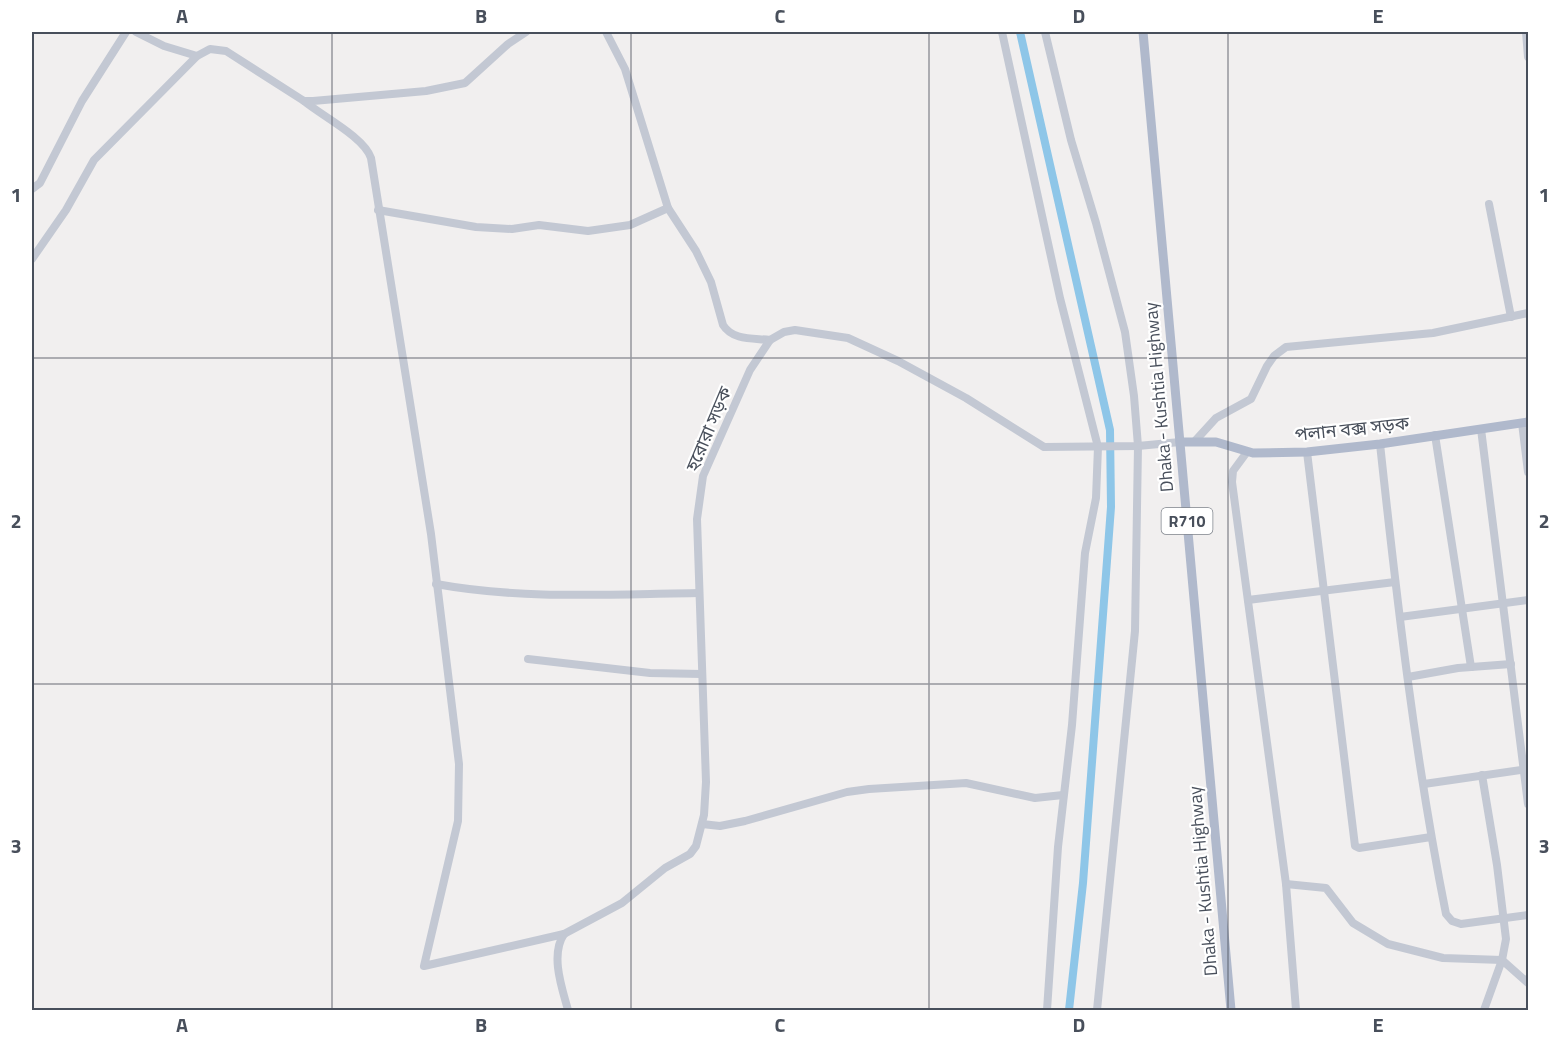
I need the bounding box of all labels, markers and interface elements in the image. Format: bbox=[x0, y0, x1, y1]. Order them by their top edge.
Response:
text: A bbox=[176, 0, 188, 31]
text: B bbox=[475, 0, 487, 31]
text: C bbox=[775, 0, 786, 31]
text: D bbox=[1073, 0, 1085, 31]
text: E bbox=[1372, 0, 1384, 31]
text: 1 bbox=[10, 179, 22, 210]
text: 1 bbox=[1538, 179, 1550, 210]
street label: Dhaka - Kushtia Highway bbox=[1137, 301, 1180, 493]
street label: হরোরা সড়ক bbox=[678, 382, 739, 476]
street label: পলান বক্স সড়ক bbox=[1293, 409, 1411, 448]
text: 2 bbox=[10, 505, 22, 536]
text: 2 bbox=[1538, 505, 1550, 536]
road number: R710 bbox=[1162, 508, 1212, 534]
street label: Dhaka - Kushtia Highway bbox=[1181, 785, 1224, 977]
text: 3 bbox=[10, 830, 22, 861]
text: 3 bbox=[1538, 830, 1550, 861]
text: A bbox=[176, 1009, 188, 1040]
text: B bbox=[475, 1009, 487, 1040]
text: C bbox=[775, 1009, 786, 1040]
text: D bbox=[1073, 1009, 1085, 1040]
text: E bbox=[1372, 1009, 1384, 1040]

